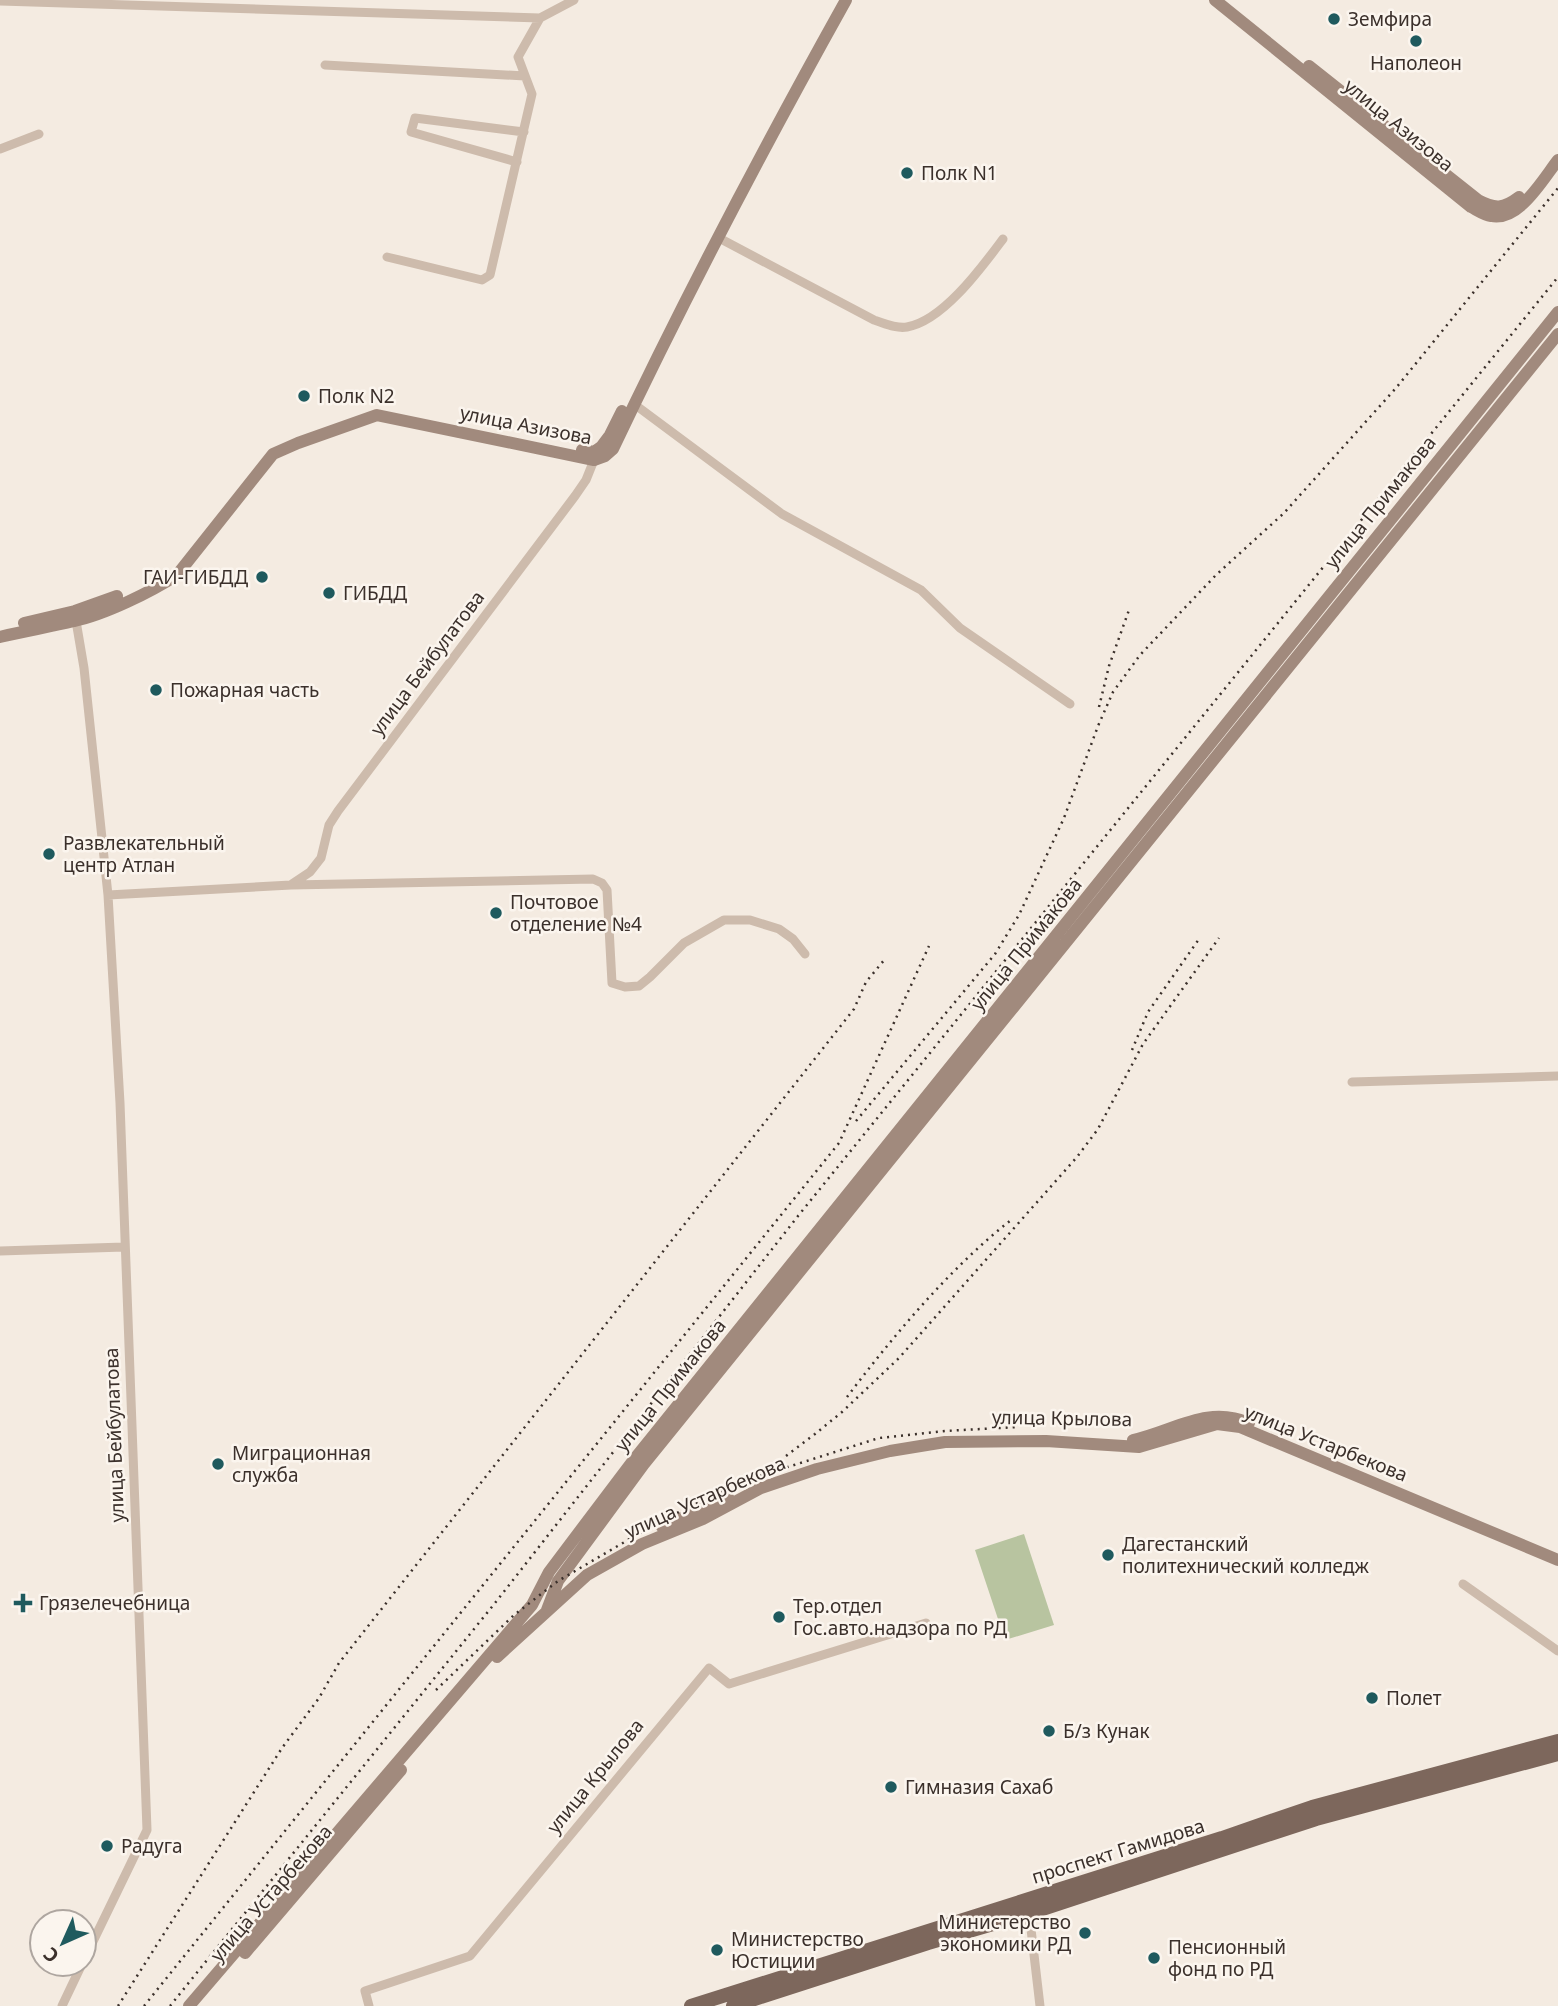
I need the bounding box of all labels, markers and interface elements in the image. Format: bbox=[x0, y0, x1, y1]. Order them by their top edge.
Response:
place label: Земфира bbox=[1348, 6, 1432, 32]
marker: Земфира bbox=[1326, 11, 1342, 27]
marker: Наполеон bbox=[1408, 33, 1424, 49]
place label: Наполеон bbox=[1370, 50, 1462, 76]
street label: улица Азизова bbox=[1339, 73, 1459, 177]
place label: Полк N1 bbox=[921, 160, 998, 186]
marker: Полк N1 bbox=[899, 165, 915, 181]
place label: Полк N2 bbox=[318, 383, 395, 409]
marker: Полк N2 bbox=[296, 388, 312, 404]
street label: улица Азизова bbox=[458, 399, 594, 451]
street label: улица Примакова bbox=[1318, 430, 1442, 574]
place label: ГАИ-ГИБДД bbox=[143, 564, 248, 590]
marker: ГАИ-ГИБДД bbox=[254, 569, 270, 585]
place label: ГИБДД bbox=[343, 580, 407, 606]
marker: ГИБДД bbox=[321, 585, 337, 601]
street label: улица Бейбулатова bbox=[364, 585, 490, 741]
place label: Пожарная часть bbox=[170, 677, 319, 703]
marker: Пожарная часть bbox=[148, 682, 164, 698]
place label: Развлекательный центр Атлан bbox=[63, 830, 225, 878]
marker: Развлекательный центр Атлан bbox=[41, 846, 57, 862]
street label: улица Примакова bbox=[964, 872, 1088, 1016]
place label: Почтовое отделение №4 bbox=[510, 889, 642, 937]
marker: Почтовое отделение №4 bbox=[488, 905, 504, 921]
street label: улица Примакова bbox=[608, 1313, 732, 1457]
street label: улица Бейбулатова bbox=[98, 1347, 130, 1523]
street label: улица Устарбекова bbox=[1241, 1398, 1411, 1488]
street label: улица Крылова bbox=[992, 1404, 1132, 1432]
place label: Миграционная служба bbox=[232, 1440, 371, 1488]
street label: улица Устарбекова bbox=[620, 1450, 790, 1544]
marker: Миграционная служба bbox=[210, 1456, 226, 1472]
place label: Дагестанский политехнический колледж bbox=[1122, 1531, 1369, 1579]
marker: Дагестанский политехнический колледж bbox=[1100, 1547, 1116, 1563]
place label: Грязелечебница bbox=[39, 1590, 190, 1616]
marker: Грязелечебница bbox=[13, 1593, 33, 1613]
place label: Тер.отдел Гос.авто.надзора по РД bbox=[793, 1593, 1007, 1641]
marker: Тер.отдел Гос.авто.надзора по РД bbox=[771, 1609, 787, 1625]
place label: Полет bbox=[1386, 1685, 1442, 1711]
marker: Полет bbox=[1364, 1690, 1380, 1706]
street label: улица Крылова bbox=[541, 1713, 649, 1839]
place label: Б/з Кунак bbox=[1063, 1718, 1150, 1744]
marker: Б/з Кунак bbox=[1041, 1723, 1057, 1739]
place label: Гимназия Сахаб bbox=[905, 1774, 1053, 1800]
marker: Гимназия Сахаб bbox=[883, 1779, 899, 1795]
street label: проспект Гамидова bbox=[1028, 1812, 1208, 1890]
street label: улица Устарбекова bbox=[204, 1819, 338, 1967]
place label: Радуга bbox=[121, 1833, 183, 1859]
marker: Радуга bbox=[99, 1838, 115, 1854]
north arrow bbox=[28, 1908, 98, 1978]
place label: Министерство экономики РД bbox=[938, 1909, 1071, 1957]
marker: Министерство экономики РД bbox=[1077, 1925, 1093, 1941]
place label: Министерство Юстиции bbox=[731, 1926, 864, 1974]
place label: Пенсионный фонд по РД bbox=[1168, 1934, 1286, 1982]
text: С bbox=[37, 1941, 65, 1969]
marker: Министерство Юстиции bbox=[709, 1942, 725, 1958]
marker: Пенсионный фонд по РД bbox=[1146, 1950, 1162, 1966]

